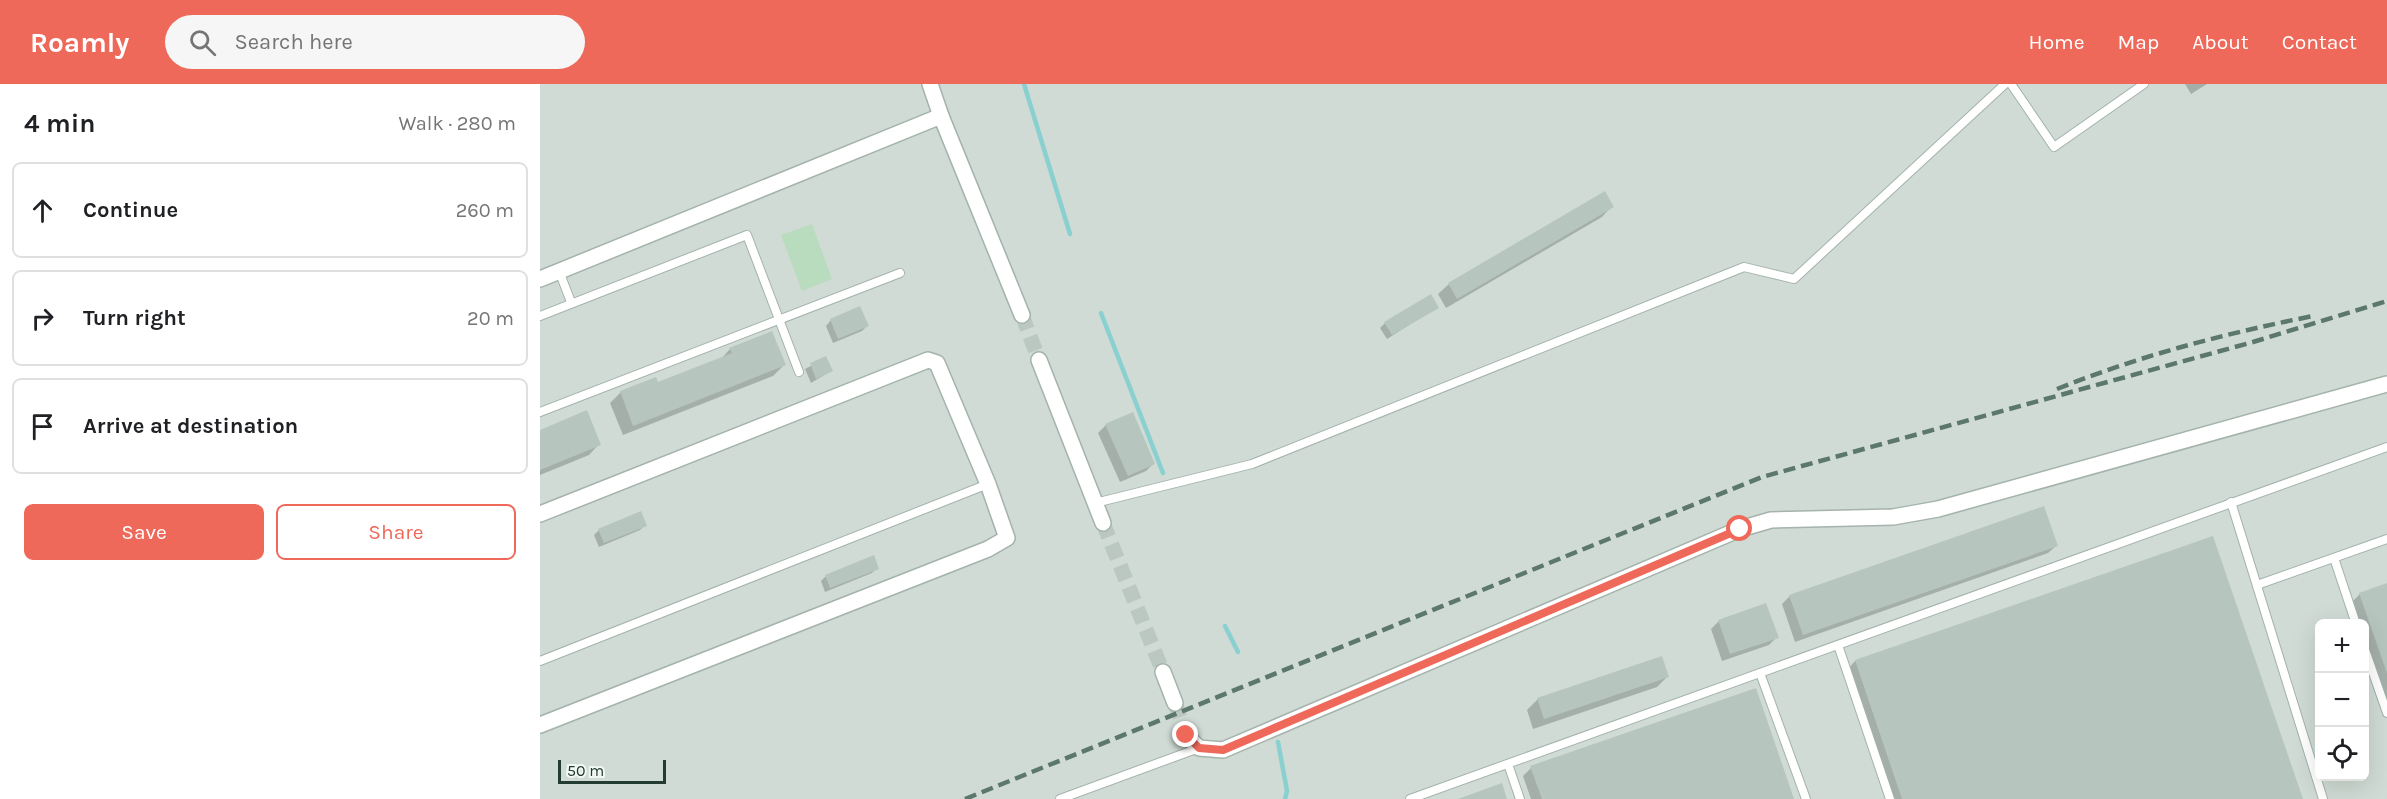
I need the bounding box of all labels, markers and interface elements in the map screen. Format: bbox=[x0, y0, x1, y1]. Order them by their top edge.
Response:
search box bbox=[165, 15, 585, 69]
text: Roamly bbox=[30, 26, 129, 59]
icon: search bbox=[186, 26, 219, 59]
text: Search here bbox=[234, 29, 353, 55]
text: Home bbox=[2029, 30, 2085, 54]
text: Map bbox=[2118, 30, 2159, 54]
text: About bbox=[2192, 30, 2249, 54]
text: Contact bbox=[2282, 30, 2357, 54]
text: 4 min bbox=[24, 108, 95, 139]
text: Walk · 280 m bbox=[399, 112, 516, 135]
icon: ahead bbox=[26, 194, 59, 227]
text: Continue bbox=[83, 197, 178, 223]
text: 260 m bbox=[456, 199, 514, 222]
icon: right bbox=[26, 302, 59, 335]
text: Turn right bbox=[83, 305, 186, 331]
text: 20 m bbox=[467, 307, 514, 330]
icon: arrive bbox=[26, 410, 59, 443]
text: Arrive at destination bbox=[83, 413, 298, 439]
button: Save bbox=[24, 504, 264, 560]
button: Share bbox=[276, 504, 516, 560]
route start bbox=[1726, 515, 1752, 541]
map controls bbox=[2315, 619, 2369, 781]
button: + bbox=[2315, 619, 2369, 673]
button: − bbox=[2315, 673, 2369, 727]
route end bbox=[1172, 721, 1198, 747]
button: locate bbox=[2315, 727, 2369, 781]
scale bar bbox=[558, 757, 666, 784]
text: 50 m bbox=[567, 761, 604, 780]

